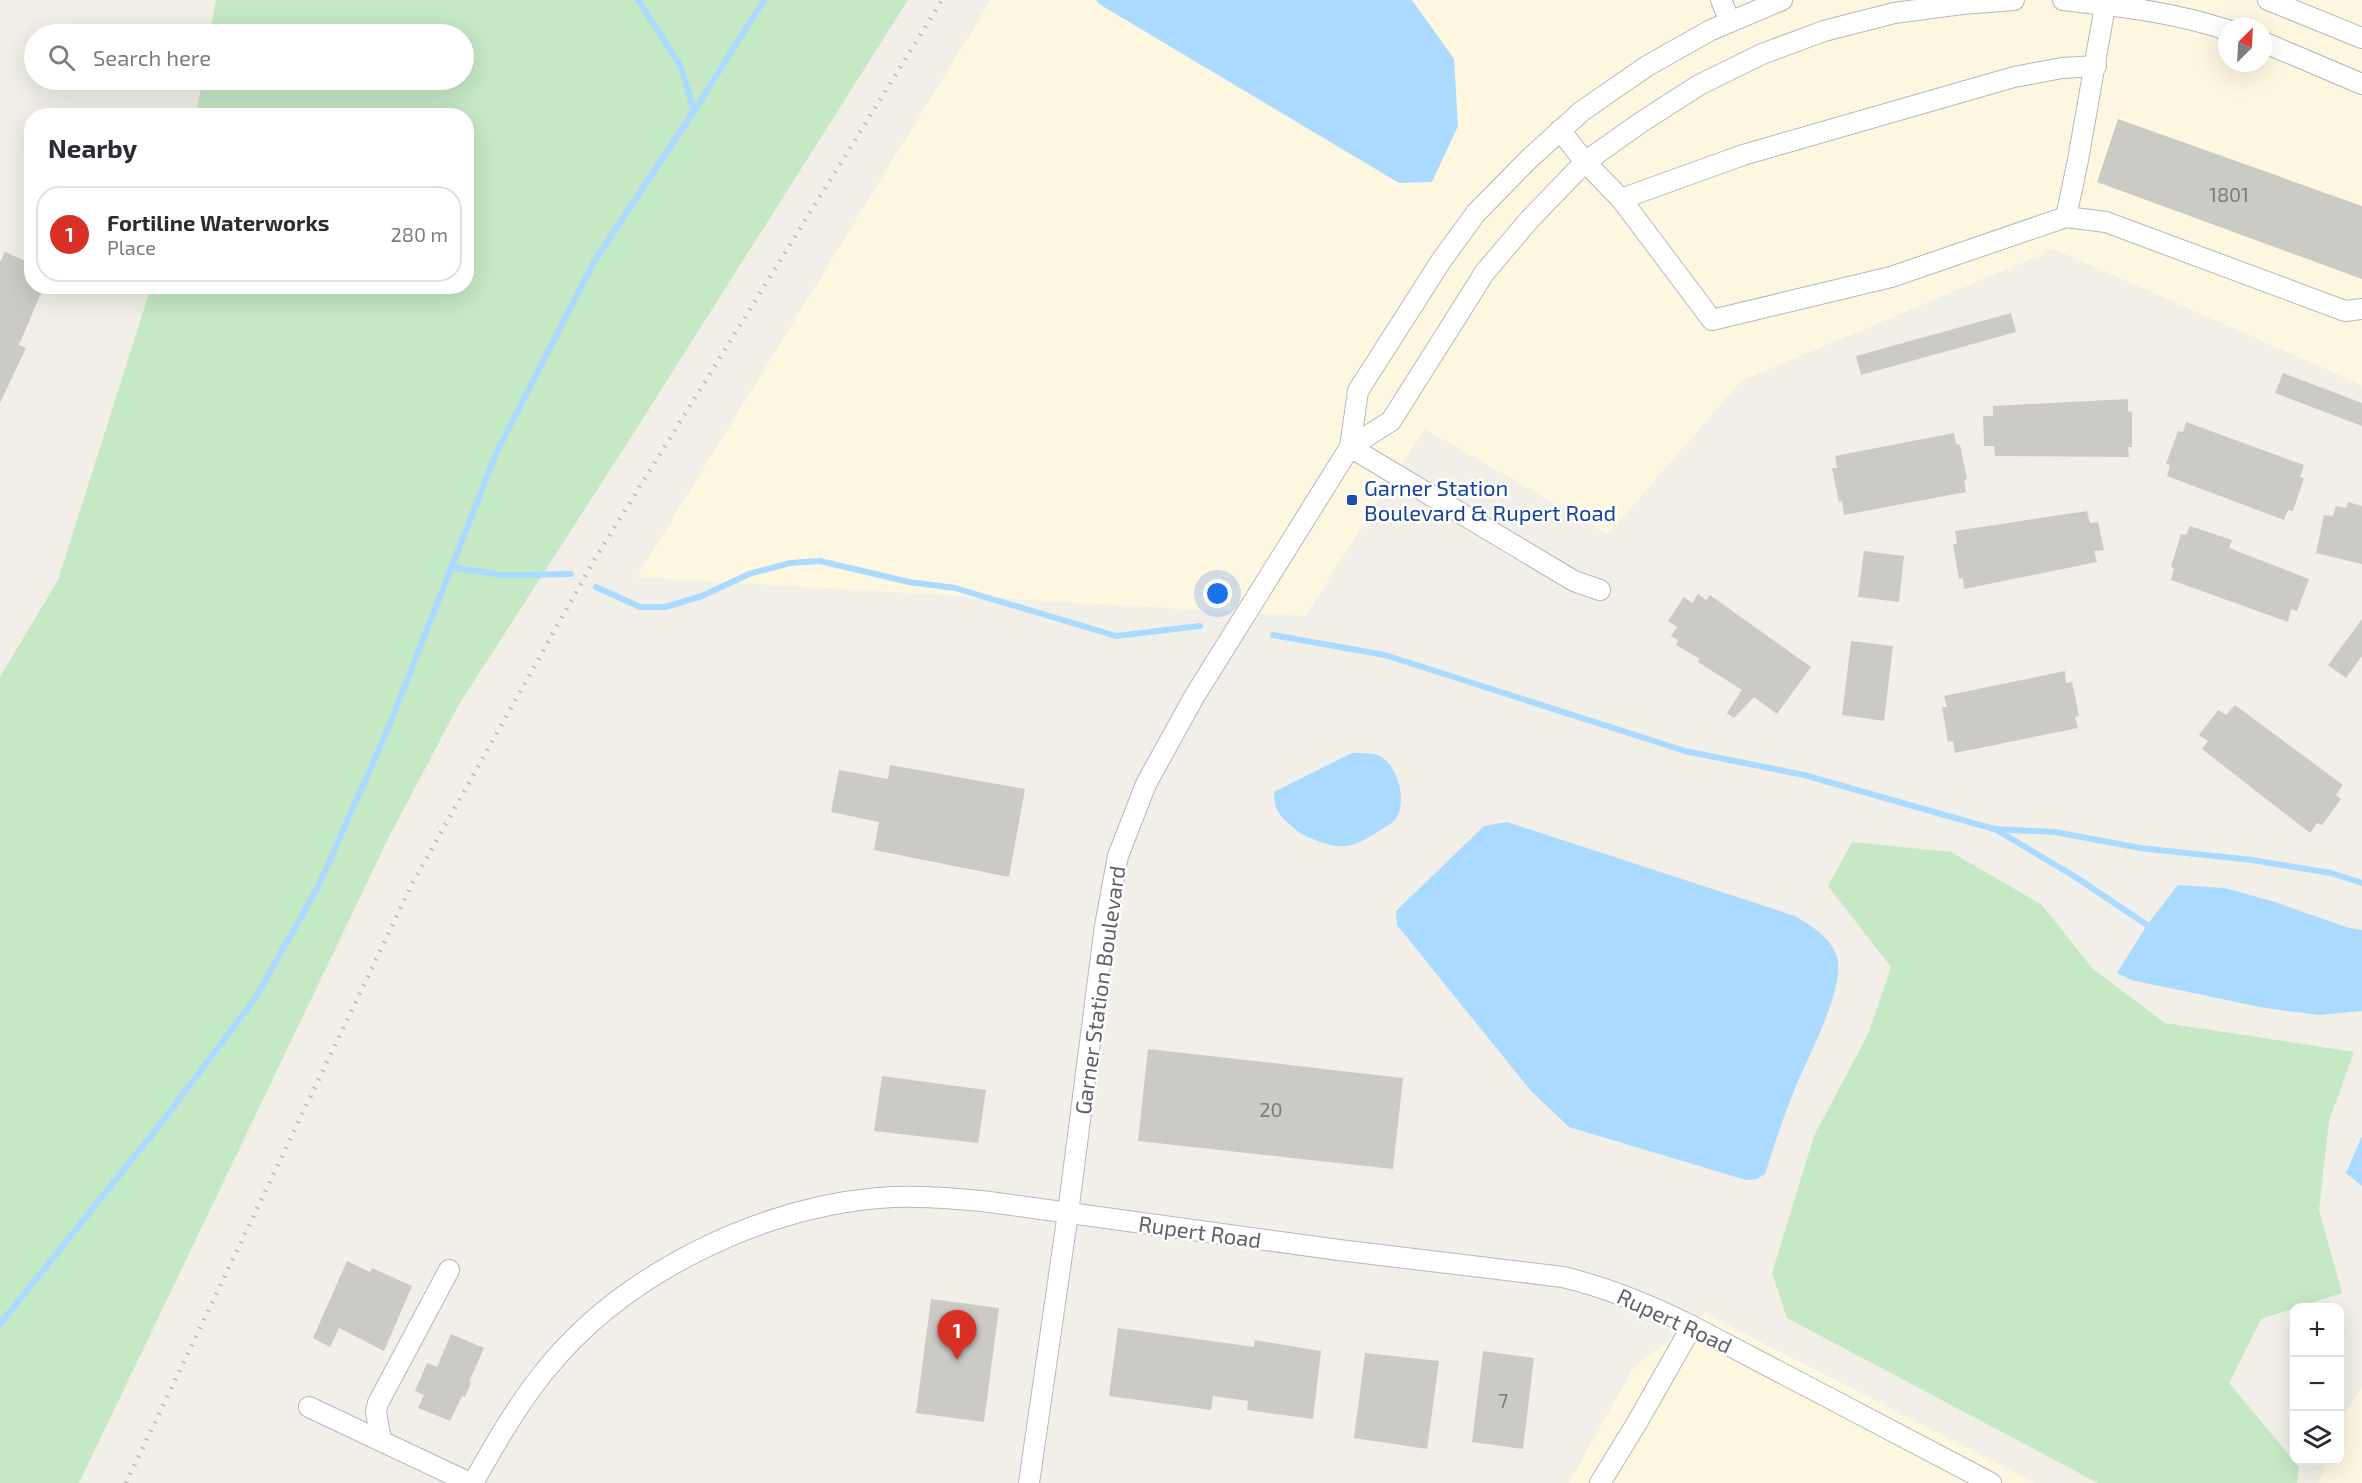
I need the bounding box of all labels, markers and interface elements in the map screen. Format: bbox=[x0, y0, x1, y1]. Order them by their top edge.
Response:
north arrow bbox=[2218, 18, 2272, 72]
search box bbox=[24, 24, 474, 90]
icon: search bbox=[45, 41, 78, 74]
text: Search here bbox=[93, 44, 211, 70]
text: Nearby bbox=[48, 132, 137, 163]
house number: 1801 bbox=[2209, 182, 2249, 206]
text: Fortiline Waterworks bbox=[107, 209, 329, 235]
text: 1 bbox=[65, 222, 74, 246]
text: 280 m bbox=[391, 222, 448, 246]
text: Place bbox=[107, 235, 156, 259]
place label: Garner Station Boulevard & Rupert Road bbox=[1364, 474, 1616, 525]
marker: Garner Station Boulevard & Rupert Road bbox=[1345, 493, 1359, 507]
your location bbox=[1203, 579, 1232, 608]
street label: Garner Station Boulevard bbox=[1069, 864, 1129, 1116]
house number: 20 bbox=[1259, 1097, 1283, 1121]
street label: Rupert Road bbox=[1137, 1210, 1263, 1252]
street label: Rupert Road bbox=[1614, 1282, 1736, 1358]
map controls bbox=[2290, 1303, 2344, 1465]
button: + bbox=[2290, 1303, 2344, 1357]
pin: 1 bbox=[938, 1310, 976, 1360]
button: − bbox=[2290, 1357, 2344, 1411]
house number: 7 bbox=[1498, 1388, 1508, 1412]
button: layers bbox=[2290, 1411, 2344, 1465]

